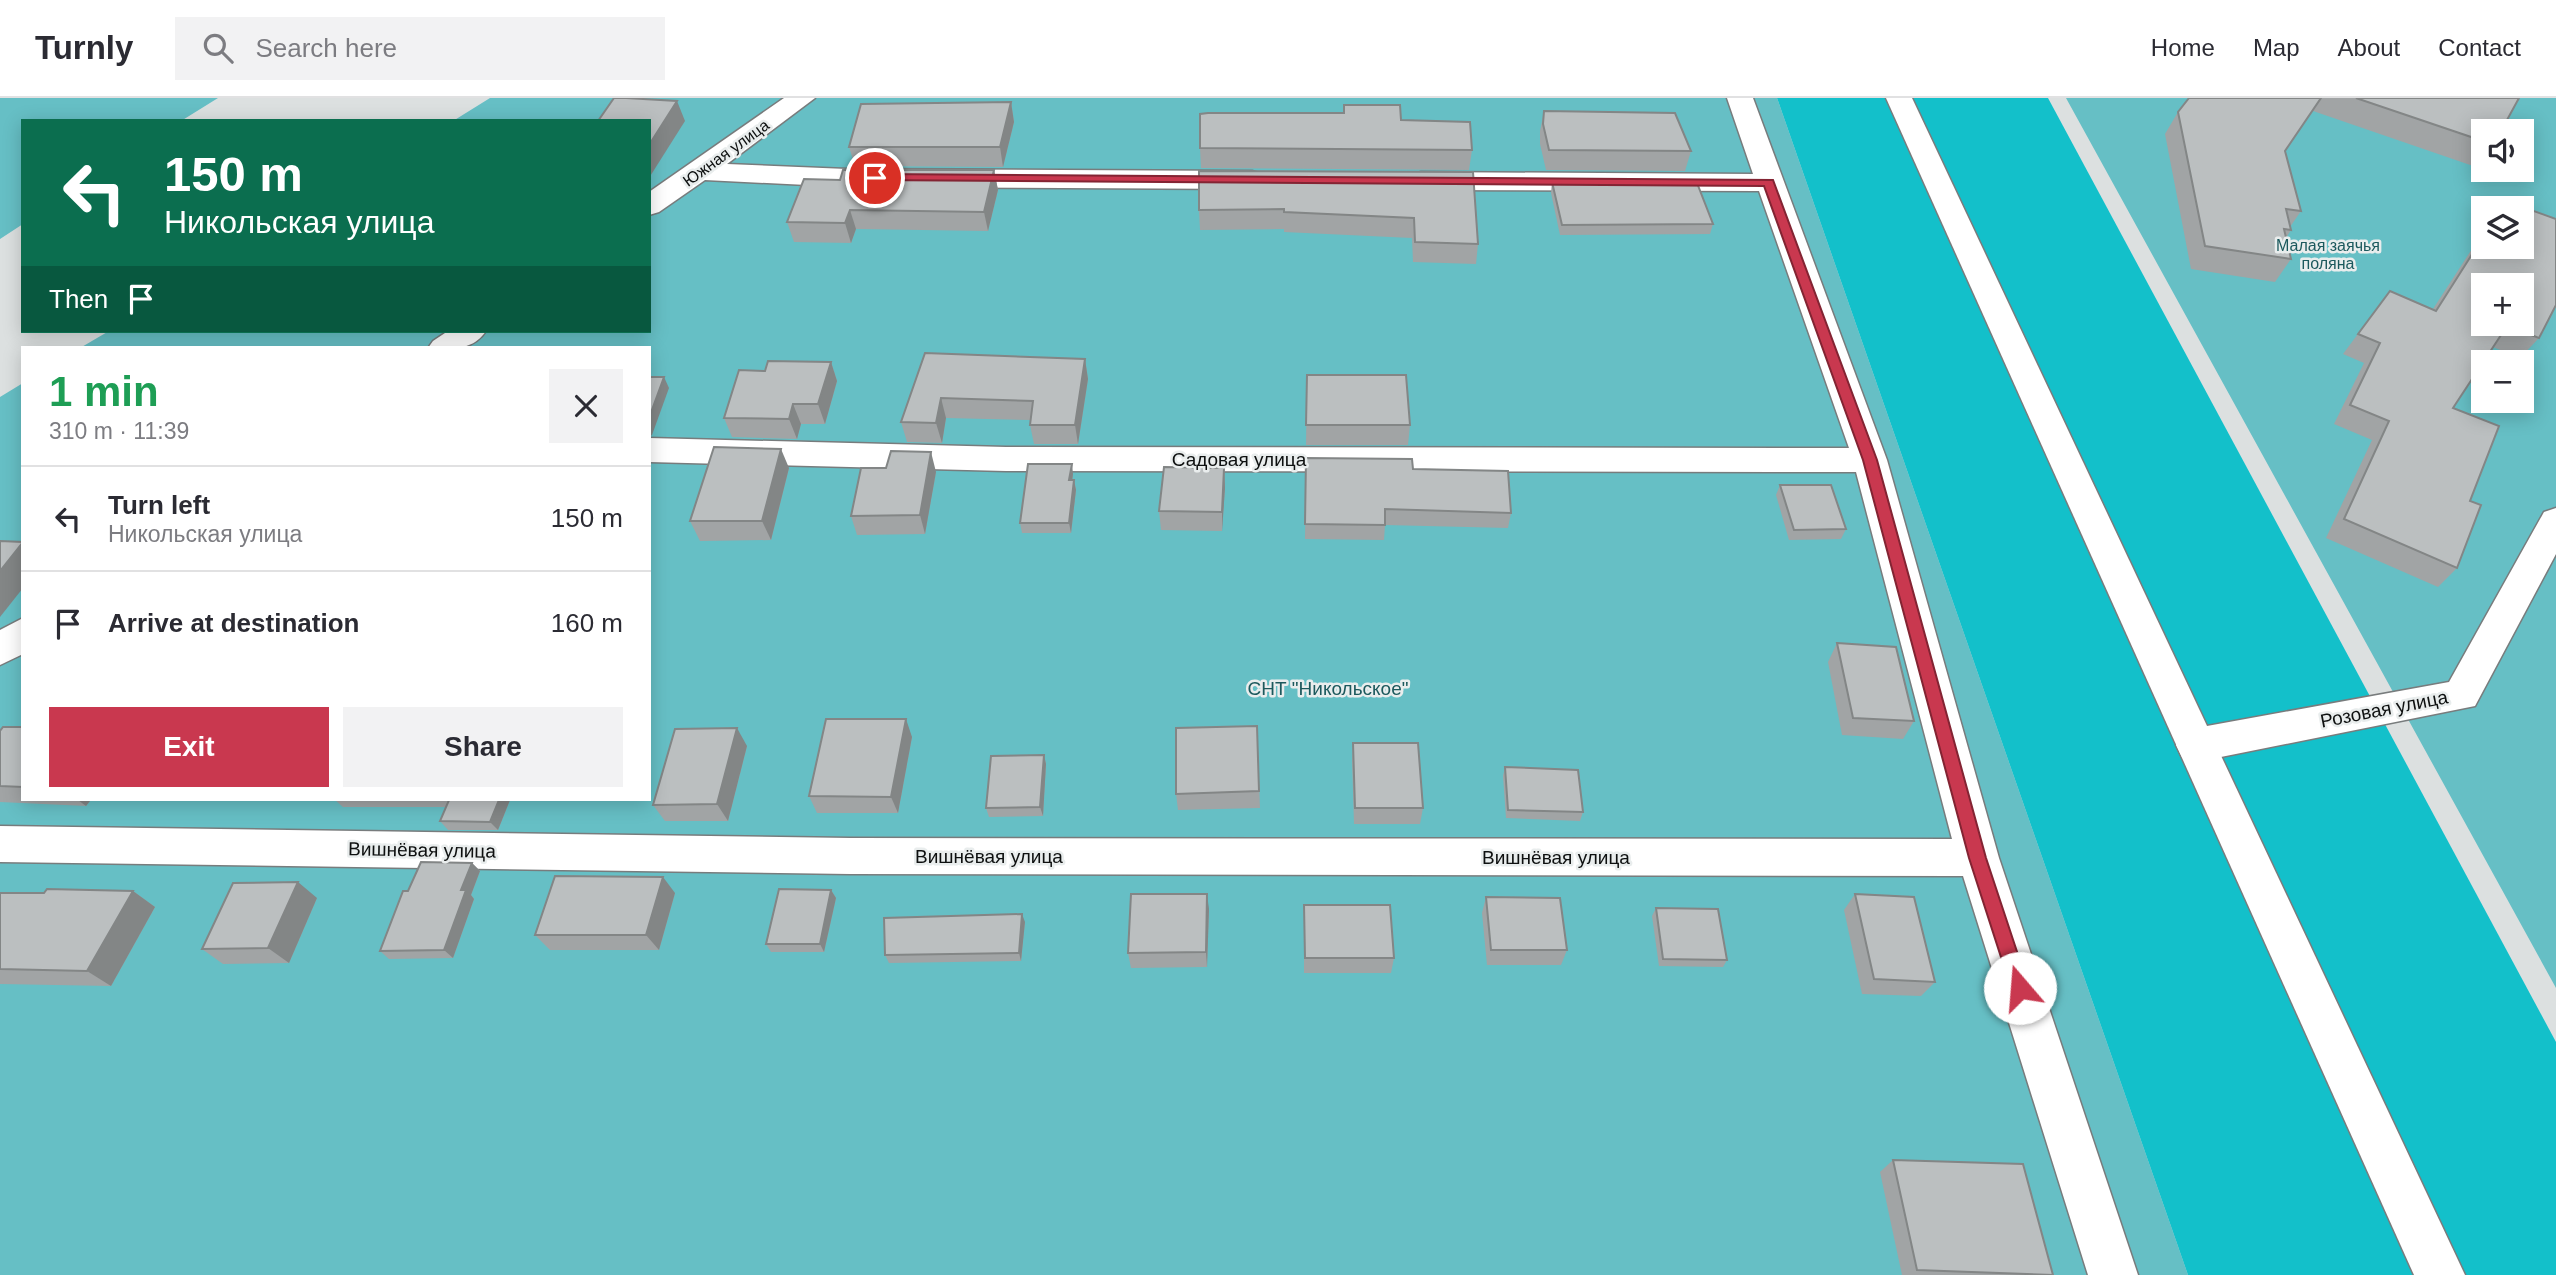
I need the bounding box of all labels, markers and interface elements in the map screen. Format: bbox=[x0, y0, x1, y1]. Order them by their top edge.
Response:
search box bbox=[175, 17, 665, 80]
text: Turnly bbox=[35, 29, 133, 66]
icon: search bbox=[199, 29, 237, 67]
text: Search here bbox=[255, 33, 397, 63]
text: Home bbox=[2151, 34, 2215, 61]
text: Map bbox=[2253, 34, 2300, 61]
text: About bbox=[2338, 34, 2400, 61]
text: Contact bbox=[2438, 34, 2521, 61]
street label: Южная улица bbox=[680, 116, 772, 190]
map controls bbox=[2471, 119, 2534, 413]
button: sound bbox=[2471, 119, 2534, 182]
icon: left bbox=[49, 147, 140, 238]
text: 150 m bbox=[164, 147, 303, 201]
pin bbox=[845, 148, 905, 208]
icon: arrive bbox=[856, 159, 894, 197]
button: layers bbox=[2471, 196, 2534, 259]
text: Никольская улица bbox=[164, 204, 434, 240]
park label: Малая заячья поляна bbox=[2276, 237, 2380, 272]
button: + bbox=[2471, 273, 2534, 336]
icon: arrive bbox=[122, 280, 160, 318]
text: Then bbox=[49, 284, 108, 314]
button: − bbox=[2471, 350, 2534, 413]
text: 1 min bbox=[49, 368, 159, 415]
button: close bbox=[549, 369, 623, 443]
text: 310 m · 11:39 bbox=[49, 418, 189, 444]
street label: Садовая улица bbox=[1172, 449, 1307, 470]
text: Turn left bbox=[108, 490, 210, 520]
icon: left bbox=[49, 500, 87, 538]
text: 150 m bbox=[551, 503, 623, 533]
text: Никольская улица bbox=[108, 521, 302, 547]
icon: arrive bbox=[49, 605, 87, 643]
text: Arrive at destination bbox=[108, 608, 359, 638]
text: 160 m bbox=[551, 608, 623, 638]
park label: СНТ "Никольское" bbox=[1248, 678, 1408, 699]
street label: Розовая улица bbox=[2318, 686, 2450, 732]
button: Exit bbox=[49, 707, 329, 787]
button: Share bbox=[343, 707, 623, 787]
street label: Вишнёвая улица bbox=[348, 838, 497, 862]
street label: Вишнёвая улица bbox=[915, 846, 1063, 867]
street label: Вишнёвая улица bbox=[1482, 847, 1630, 868]
position arrow bbox=[1983, 951, 2057, 1025]

